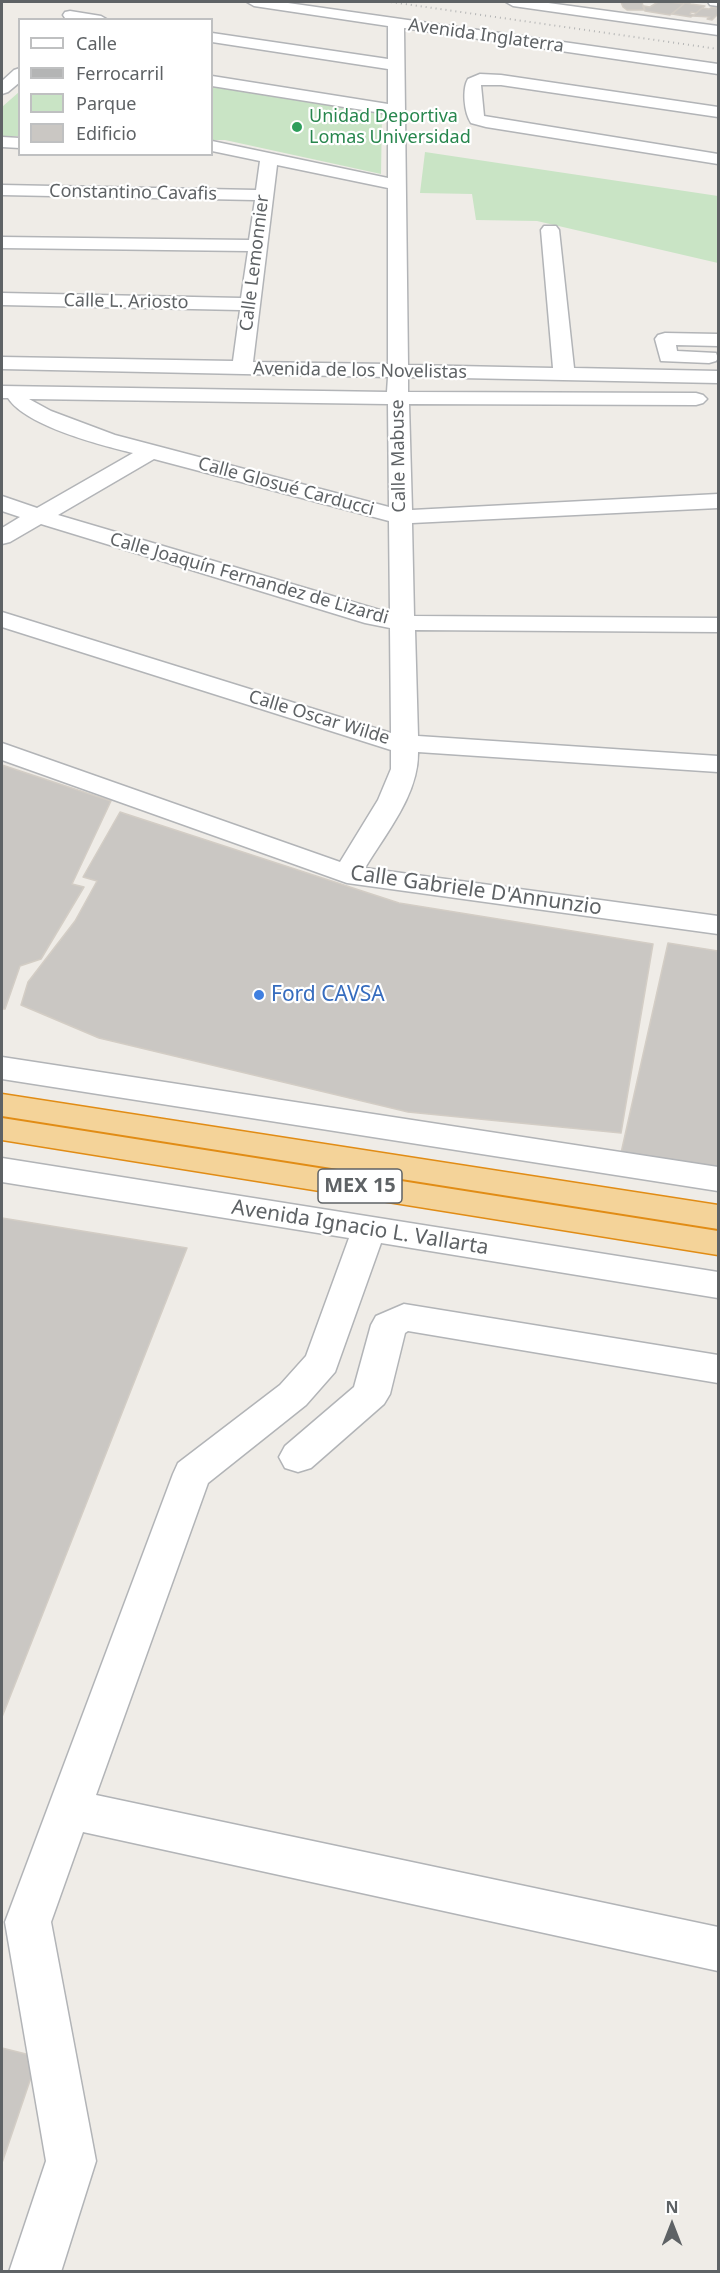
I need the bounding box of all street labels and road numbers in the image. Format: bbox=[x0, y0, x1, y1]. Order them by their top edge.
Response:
street label: Avenida Inglaterra bbox=[407, 14, 565, 58]
street label: Constantino Cavafis bbox=[49, 181, 217, 205]
street label: Calle Lemonnier bbox=[236, 194, 274, 332]
street label: Calle L. Ariosto bbox=[63, 290, 189, 314]
street label: Avenida de los Novelistas bbox=[253, 358, 467, 384]
street label: Calle Mabuse bbox=[387, 399, 411, 513]
street label: Calle Glosué Carducci bbox=[196, 453, 376, 521]
street label: Calle Joaquín Fernandez de Lizardi bbox=[107, 529, 391, 629]
street label: Calle Oscar Wilde bbox=[246, 686, 392, 750]
street label: Calle Gabriele D'Annunzio bbox=[349, 861, 603, 921]
road number: MEX 15 bbox=[318, 1169, 402, 1203]
street label: Avenida Ignacio L. Vallarta bbox=[230, 1195, 490, 1261]

